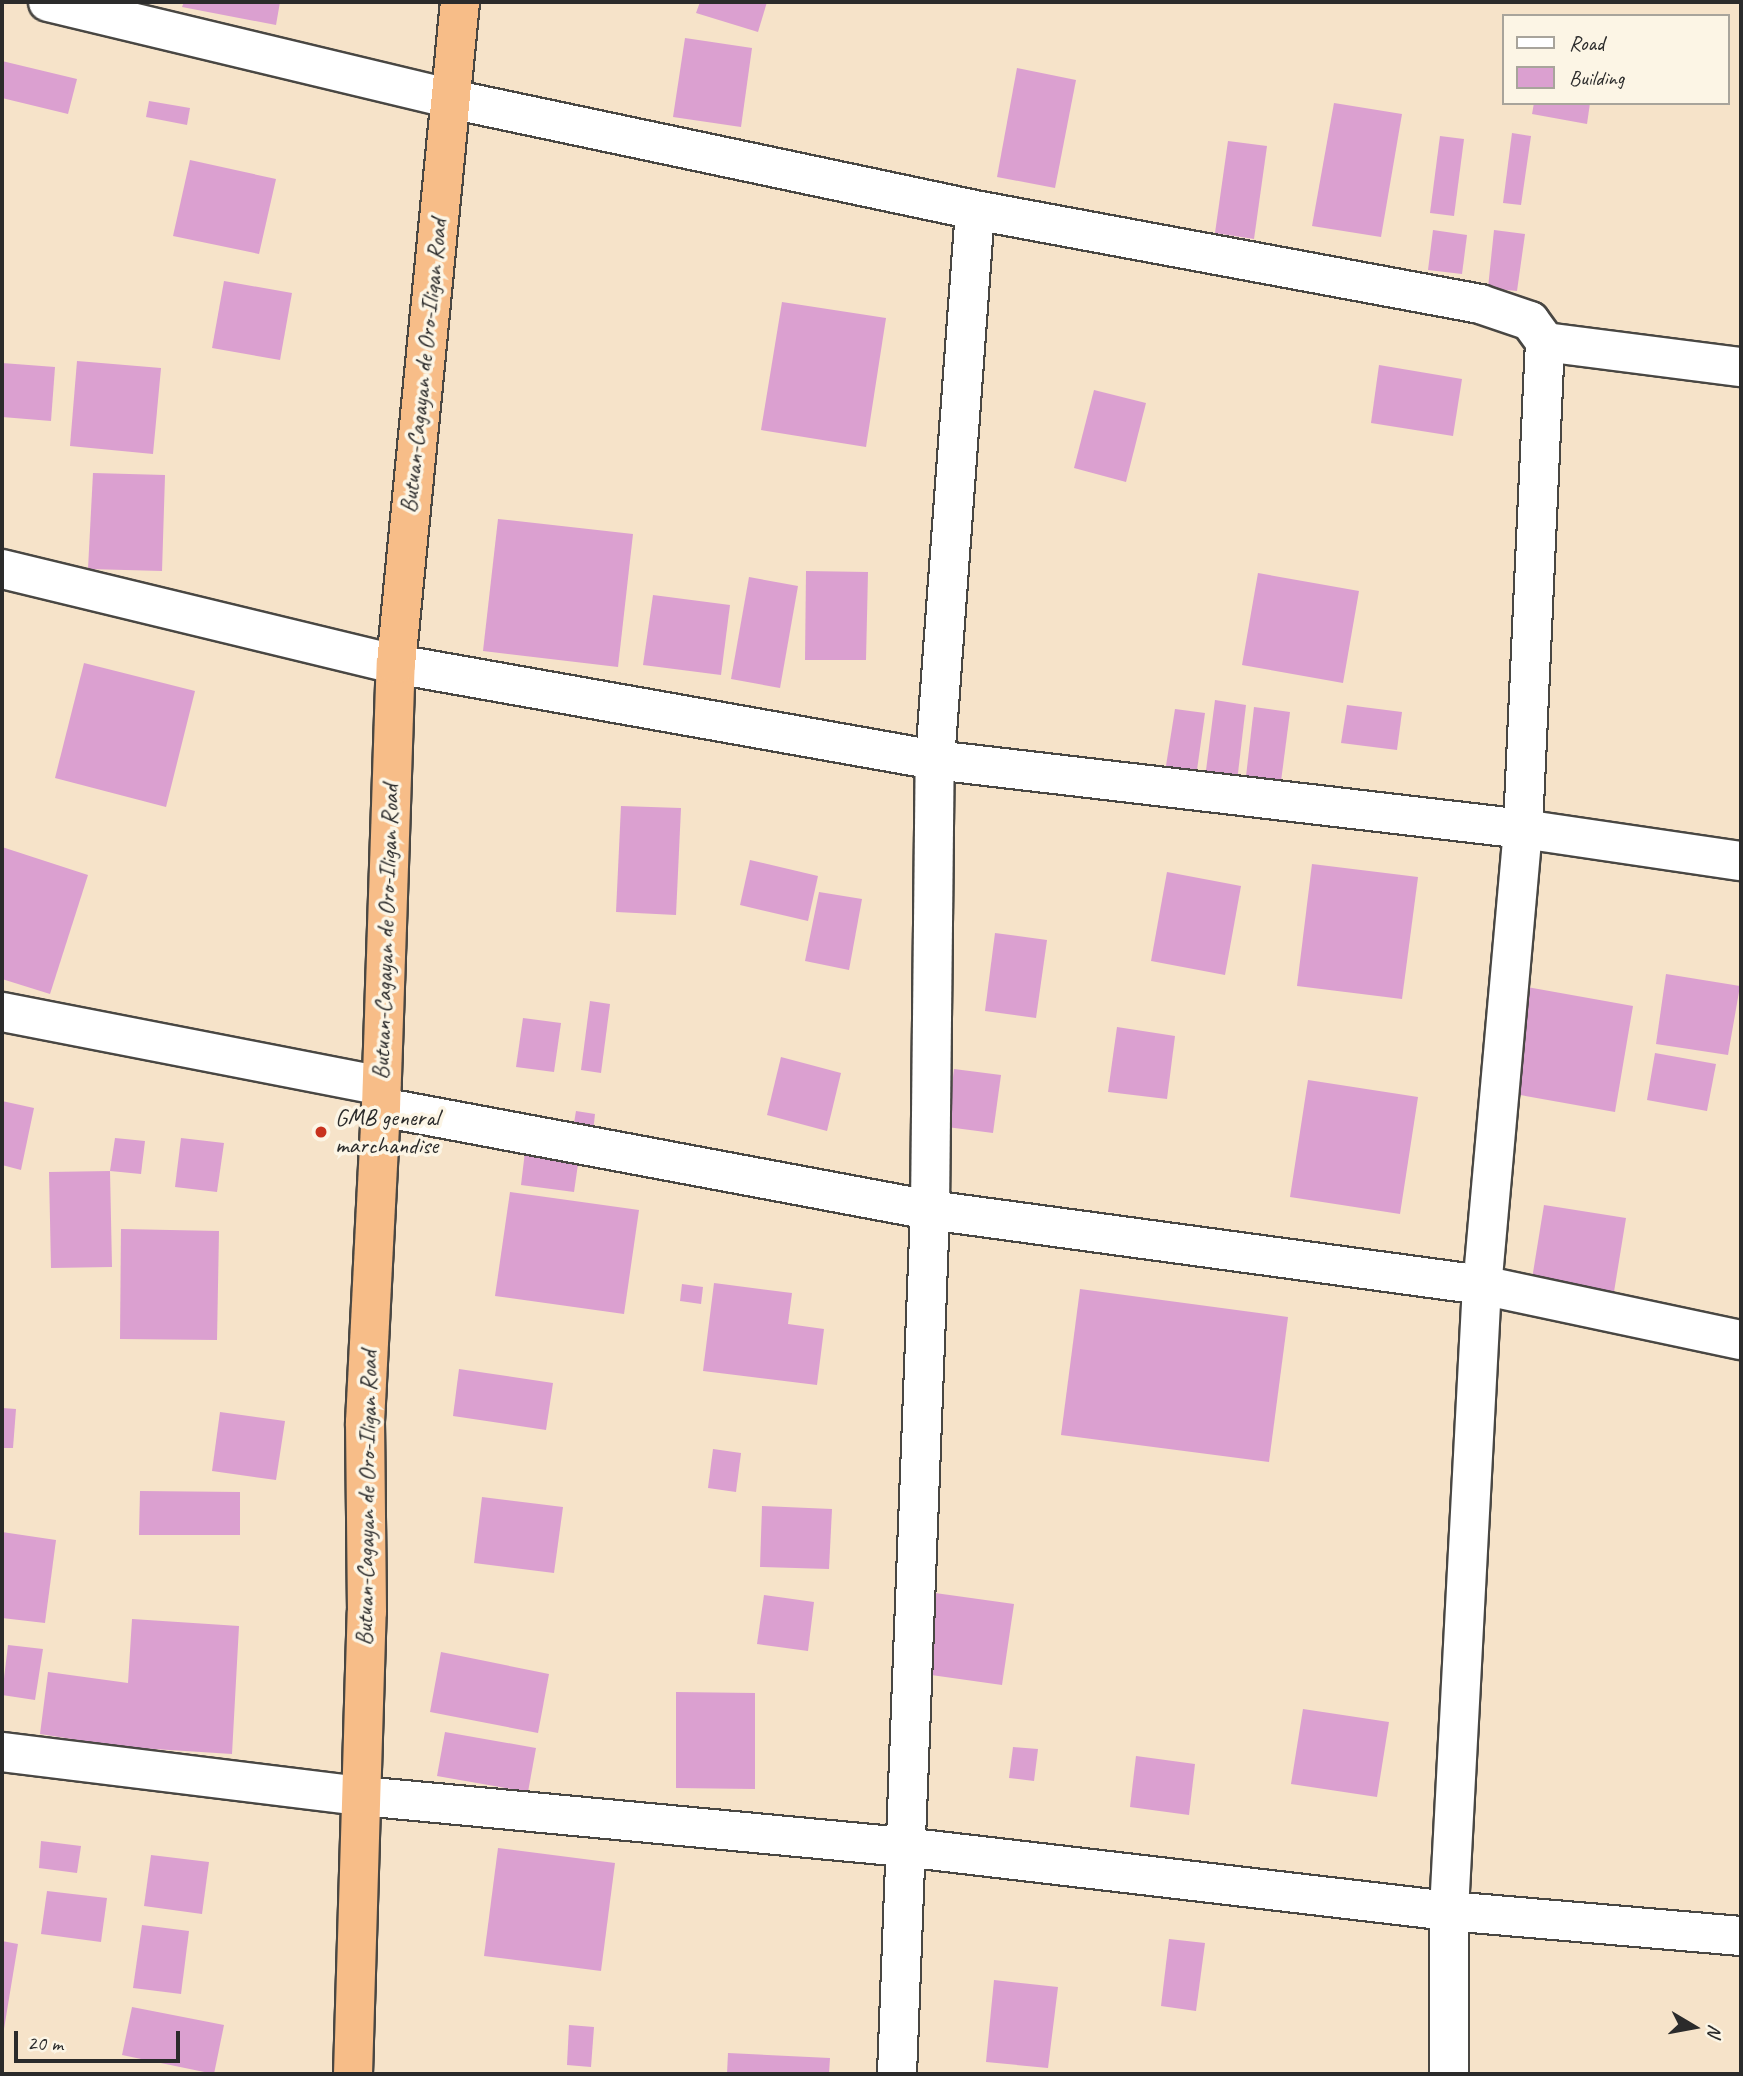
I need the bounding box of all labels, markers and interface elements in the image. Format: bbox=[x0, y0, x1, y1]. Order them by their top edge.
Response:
legend bbox=[1502, 14, 1729, 105]
text: Road bbox=[1569, 30, 1604, 56]
text: Building bbox=[1569, 65, 1624, 91]
street label: Butuan-Cagayan de Oro-Iligan Road bbox=[394, 218, 454, 514]
street label: Butuan-Cagayan de Oro-Iligan Road bbox=[366, 784, 406, 1080]
place label: GMB general marchandise bbox=[335, 1104, 439, 1160]
marker: GMB general marchandise bbox=[313, 1124, 329, 1140]
street label: Butuan-Cagayan de Oro-Iligan Road bbox=[350, 1350, 384, 1646]
north arrow bbox=[1659, 1992, 1729, 2062]
scale bar bbox=[18, 2016, 184, 2060]
text: N bbox=[1702, 2023, 1728, 2039]
text: 20 m bbox=[27, 2030, 63, 2056]

